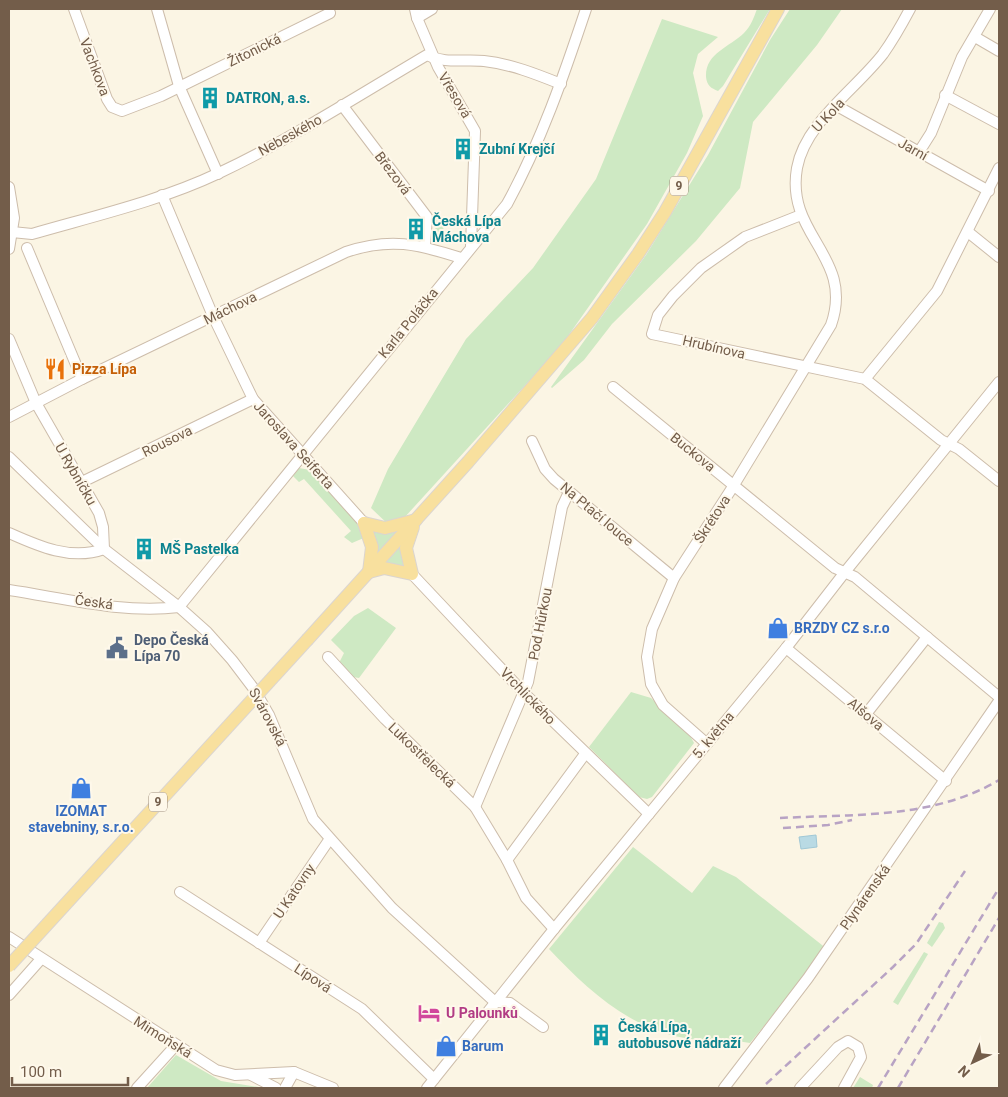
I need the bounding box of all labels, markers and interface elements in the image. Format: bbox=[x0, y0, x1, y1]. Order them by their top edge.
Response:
street label: Žitonická bbox=[224, 29, 283, 70]
street label: Vachkova bbox=[77, 36, 113, 98]
street label: Vřesová bbox=[435, 69, 475, 121]
building icon: DATRON, a.s. bbox=[197, 85, 223, 111]
place label: DATRON, a.s. bbox=[226, 90, 310, 106]
street label: U Kola bbox=[808, 95, 848, 135]
street label: Nebeského bbox=[256, 111, 325, 159]
street label: Jarní bbox=[895, 134, 931, 164]
building icon: Zubní Krejčí bbox=[450, 136, 476, 162]
place label: Zubní Krejčí bbox=[479, 141, 556, 157]
street label: Březová bbox=[372, 148, 414, 198]
road number: 9 bbox=[670, 177, 688, 196]
place label: Česká Lípa Máchova bbox=[432, 212, 502, 245]
building icon: Česká Lípa Máchova bbox=[403, 216, 429, 242]
street label: Karla Poláčka bbox=[375, 285, 441, 361]
street label: Máchova bbox=[201, 288, 259, 328]
street label: Hrubínova bbox=[681, 332, 747, 362]
restaurant icon: Pizza Lípa bbox=[42, 356, 68, 382]
place label: Pizza Lípa bbox=[72, 361, 137, 377]
street label: Jaroslava Seiferta bbox=[250, 398, 338, 492]
street label: Rousova bbox=[139, 422, 195, 460]
street label: Buckova bbox=[667, 429, 719, 475]
street label: U Rybníčku bbox=[52, 440, 100, 508]
street label: Na Ptačí louce bbox=[557, 479, 637, 549]
street label: Škrétova bbox=[690, 491, 733, 546]
building icon: MŠ Pastelka bbox=[131, 536, 157, 562]
place label: MŠ Pastelka bbox=[160, 540, 239, 557]
street label: Pod Hůrkou bbox=[525, 586, 555, 662]
street label: Česká bbox=[74, 590, 114, 613]
shop icon: BRZDY CZ s.r.o bbox=[765, 615, 791, 641]
place label: BRZDY CZ s.r.o bbox=[794, 620, 890, 636]
place label: Depo Česká Lípa 70 bbox=[134, 631, 209, 664]
public building icon: Depo Česká Lípa 70 bbox=[104, 635, 130, 661]
street label: Vrchlického bbox=[497, 664, 559, 728]
street label: Svárovská bbox=[246, 685, 290, 749]
street label: Alšova bbox=[845, 694, 887, 734]
street label: 5. května bbox=[689, 708, 737, 762]
street label: Lukostřelecká bbox=[385, 719, 459, 791]
shop icon: IZOMAT stavebniny, s.r.o. bbox=[68, 775, 94, 801]
road number: 9 bbox=[149, 792, 167, 812]
place label: IZOMAT stavebniny, s.r.o. bbox=[28, 803, 134, 835]
street label: U Katovny bbox=[270, 860, 318, 921]
street label: Plynárenská bbox=[837, 861, 893, 933]
street label: Lípová bbox=[291, 960, 335, 996]
hotel icon: U Palounků bbox=[416, 1000, 442, 1026]
place label: U Palounků bbox=[446, 1005, 518, 1021]
street label: Mimoňská bbox=[131, 1013, 195, 1061]
place label: Česká Lípa, autobusové nádraží bbox=[618, 1018, 742, 1051]
building icon: Česká Lípa, autobusové nádraží bbox=[588, 1022, 614, 1048]
shop icon: Barum bbox=[433, 1033, 459, 1059]
north arrow bbox=[948, 1037, 998, 1087]
place label: Barum bbox=[462, 1038, 504, 1054]
scale bar bbox=[12, 1054, 129, 1086]
text: N bbox=[955, 1062, 973, 1081]
text: 100 m bbox=[20, 1063, 62, 1081]

